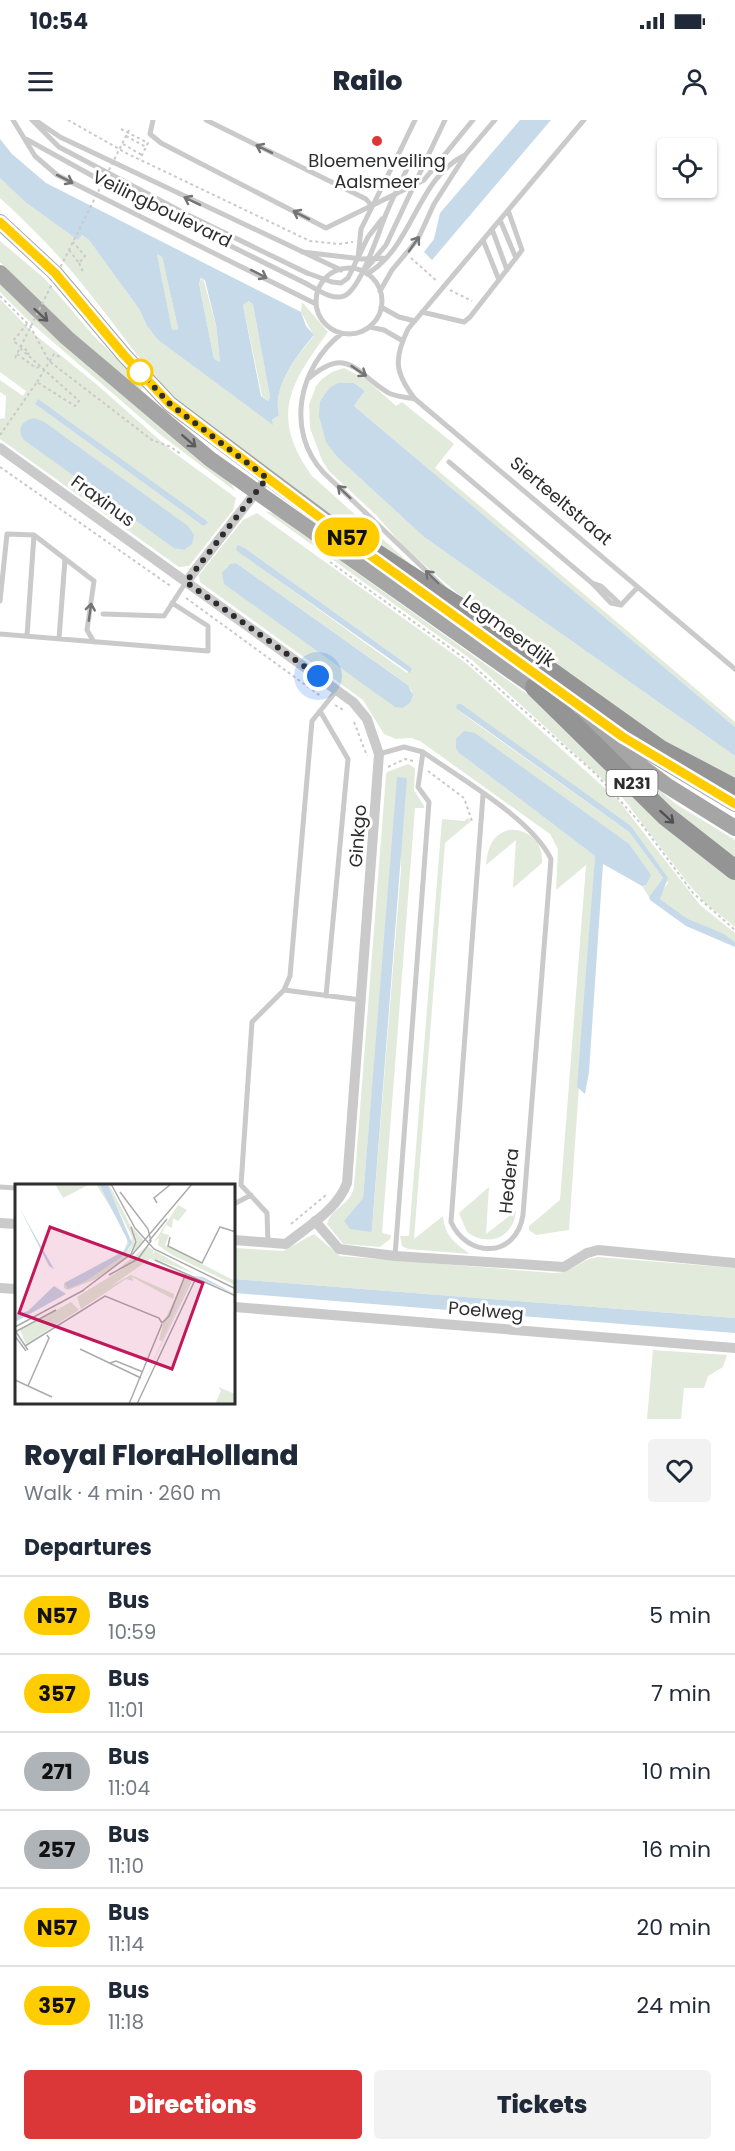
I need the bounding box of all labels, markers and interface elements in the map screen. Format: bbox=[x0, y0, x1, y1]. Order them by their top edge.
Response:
text: 10:54 bbox=[30, 6, 88, 37]
text: Railo bbox=[332, 62, 403, 99]
icon: menu bbox=[24, 65, 57, 98]
icon: person bbox=[678, 65, 711, 98]
marker: Bloemenveiling Aalsmeer bbox=[370, 134, 384, 148]
map controls bbox=[657, 138, 717, 198]
button: locate bbox=[657, 138, 717, 198]
one-way arrow bbox=[256, 143, 274, 154]
place label: Bloemenveiling Aalsmeer bbox=[308, 148, 446, 194]
street label: Veilingboulevard bbox=[88, 164, 236, 253]
one-way arrow bbox=[56, 173, 73, 185]
one-way arrow bbox=[183, 194, 201, 206]
one-way arrow bbox=[292, 209, 310, 220]
one-way arrow bbox=[408, 236, 420, 252]
one-way arrow bbox=[249, 269, 267, 280]
one-way arrow bbox=[33, 307, 48, 322]
unlabelled marker bbox=[127, 359, 153, 385]
one-way arrow bbox=[351, 364, 368, 377]
one-way arrow bbox=[181, 435, 197, 448]
street label: Sierteeltstraat bbox=[505, 450, 618, 551]
street label: Fraxinus bbox=[66, 469, 140, 532]
one-way arrow bbox=[336, 485, 351, 499]
line badge: N57 bbox=[312, 518, 382, 556]
text: N57 bbox=[327, 523, 367, 552]
one-way arrow bbox=[424, 569, 439, 584]
street label: Legmeerdijk bbox=[458, 588, 561, 673]
one-way arrow bbox=[84, 603, 95, 623]
your location bbox=[303, 661, 333, 691]
road number: N231 bbox=[606, 770, 658, 796]
street label: Ginkgo bbox=[343, 804, 372, 868]
one-way arrow bbox=[659, 809, 674, 824]
street label: Hedera bbox=[493, 1147, 524, 1215]
inset map bbox=[15, 1184, 236, 1404]
street label: Poelweg bbox=[447, 1295, 525, 1326]
text: Royal FloraHolland bbox=[24, 1436, 299, 1475]
button: heart bbox=[648, 1439, 711, 1502]
text: Walk · 4 min · 260 m bbox=[24, 1479, 221, 1507]
text: Departures bbox=[24, 1532, 152, 1563]
text: Bus bbox=[108, 1585, 150, 1616]
text: 5 min bbox=[649, 1600, 711, 1631]
text: N57 bbox=[37, 1601, 77, 1630]
text: 10:59 bbox=[108, 1618, 156, 1646]
text: Bus bbox=[108, 1663, 150, 1694]
text: 7 min bbox=[651, 1678, 711, 1709]
text: 357 bbox=[38, 1679, 76, 1708]
text: 11:01 bbox=[108, 1696, 144, 1724]
text: Bus bbox=[108, 1741, 150, 1772]
text: 10 min bbox=[642, 1756, 711, 1787]
text: 271 bbox=[41, 1757, 73, 1786]
text: 11:04 bbox=[108, 1774, 150, 1802]
text: Bus bbox=[108, 1819, 150, 1850]
text: 16 min bbox=[642, 1834, 711, 1865]
text: 257 bbox=[39, 1835, 75, 1864]
text: 11:10 bbox=[108, 1852, 144, 1880]
text: Bus bbox=[108, 1897, 150, 1928]
text: 20 min bbox=[637, 1912, 711, 1943]
text: N57 bbox=[37, 1913, 77, 1942]
text: 11:14 bbox=[108, 1930, 144, 1958]
text: Bus bbox=[108, 1975, 150, 2006]
text: 24 min bbox=[636, 1990, 711, 2021]
text: 357 bbox=[38, 1991, 76, 2020]
text: 11:18 bbox=[108, 2008, 144, 2036]
button: Directions bbox=[24, 2070, 362, 2139]
button: Tickets bbox=[374, 2070, 711, 2139]

